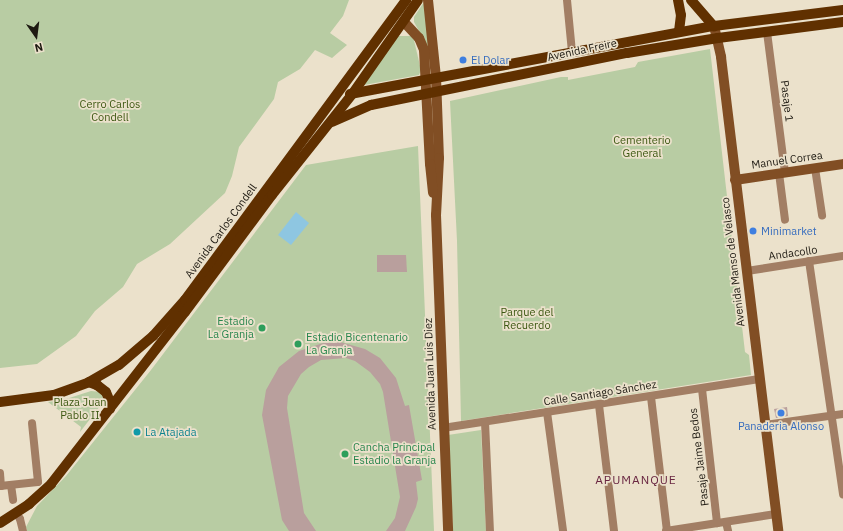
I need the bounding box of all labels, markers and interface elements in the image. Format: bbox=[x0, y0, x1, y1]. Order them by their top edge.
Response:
north arrow bbox=[16, 16, 56, 56]
street label: Avenida Freire bbox=[546, 36, 618, 64]
text: N bbox=[33, 40, 44, 55]
place label: El Dolar bbox=[471, 53, 509, 67]
marker: El Dolar bbox=[458, 55, 468, 65]
street label: Pasaje 1 bbox=[778, 80, 796, 122]
park label: Cerro Carlos Condell bbox=[80, 98, 140, 124]
park label: Cementerio General bbox=[613, 134, 671, 160]
street label: Manuel Correa bbox=[751, 148, 823, 172]
street label: Avenida Carlos Condell bbox=[182, 181, 260, 281]
street label: Avenida Manso de Velasco bbox=[718, 196, 748, 328]
place label: Minimarket bbox=[761, 224, 817, 238]
marker: Minimarket bbox=[748, 226, 758, 236]
street label: Andacollo bbox=[768, 243, 818, 263]
park label: Parque del Recuerdo bbox=[500, 306, 554, 332]
place label: Estadio La Granja bbox=[208, 315, 254, 341]
street label: Avenida Juan Luis Diez bbox=[421, 318, 439, 430]
marker: Estadio La Granja bbox=[257, 323, 267, 333]
place label: Estadio Bicentenario La Granja bbox=[306, 331, 408, 357]
marker: Estadio Bicentenario La Granja bbox=[293, 339, 303, 349]
street label: Calle Santiago Sánchez bbox=[543, 378, 657, 408]
park label: Plaza Juan Pablo II bbox=[53, 396, 107, 422]
street label: Pasaje Jaime Bedos bbox=[686, 407, 712, 507]
marker: Panaderia Alonso bbox=[776, 408, 786, 418]
place label: Panaderia Alonso bbox=[738, 419, 824, 433]
place label: La Atajada bbox=[145, 425, 197, 439]
marker: La Atajada bbox=[132, 427, 142, 437]
place label: Cancha Principal Estadio la Granja bbox=[353, 441, 436, 467]
marker: Cancha Principal Estadio la Granja bbox=[340, 449, 350, 459]
district label: APUMANQUE bbox=[595, 473, 677, 487]

